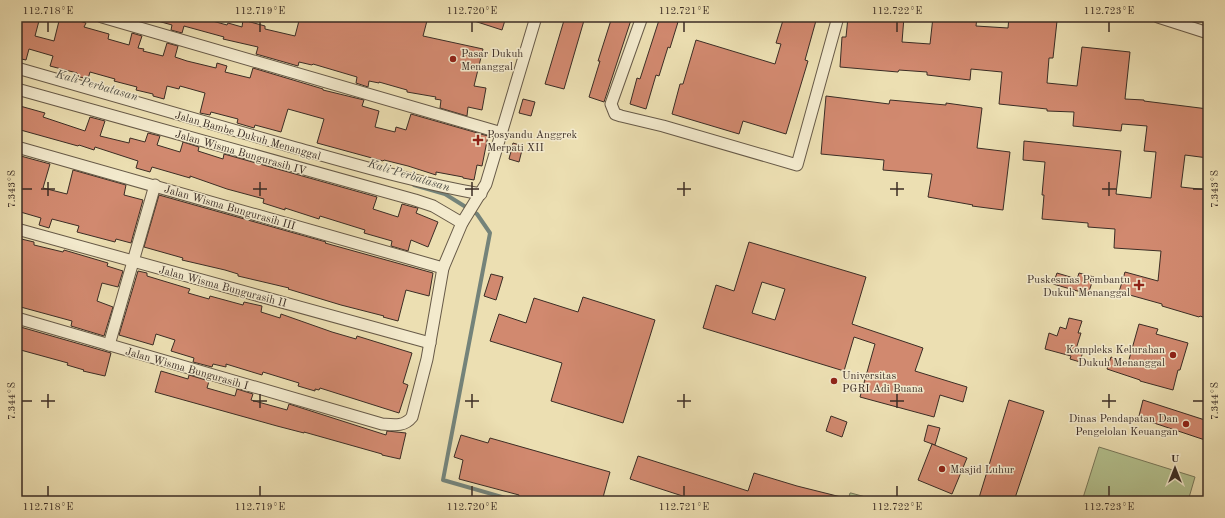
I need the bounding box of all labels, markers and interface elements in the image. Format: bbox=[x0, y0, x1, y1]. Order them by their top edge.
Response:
text: 112.718°E bbox=[23, 6, 73, 16]
text: 112.719°E bbox=[235, 6, 285, 16]
text: 112.720°E bbox=[447, 6, 497, 16]
text: 112.721°E bbox=[659, 6, 709, 16]
text: 112.722°E bbox=[872, 6, 922, 16]
text: 112.723°E bbox=[1084, 6, 1134, 16]
place label: Pasar Dukuh Menanggal bbox=[461, 49, 523, 73]
marker: Pasar Dukuh Menanggal bbox=[448, 54, 458, 64]
water label: Kali Perbatasan bbox=[53, 68, 139, 103]
street label: Jalan Bambe Dukuh Menanggal bbox=[173, 110, 322, 163]
street label: Jalan Wisma Bungurasih IV bbox=[174, 129, 308, 178]
place label: Posyandu Anggrek Merpati XII bbox=[487, 130, 577, 154]
marker: Posyandu Anggrek Merpati XII bbox=[472, 134, 484, 146]
water label: Kali Perbatasan bbox=[365, 157, 451, 194]
text: 7.343°S bbox=[7, 170, 17, 208]
text: 7.343°S bbox=[1210, 170, 1220, 208]
street label: Jalan Wisma Bungurasih III bbox=[163, 184, 296, 232]
street label: Jalan Wisma Bungurasih II bbox=[158, 265, 288, 310]
place label: Puskesmas Pembantu Dukuh Menanggal bbox=[1027, 275, 1130, 299]
marker: Puskesmas Pembantu Dukuh Menanggal bbox=[1133, 279, 1145, 291]
place label: Kompleks Kelurahan Dukuh Menanggal bbox=[1066, 345, 1165, 369]
street label: Jalan Wisma Bungurasih I bbox=[124, 347, 249, 392]
marker: Kompleks Kelurahan Dukuh Menanggal bbox=[1168, 350, 1178, 360]
place label: Universitas PGRI Adi Buana bbox=[842, 371, 924, 395]
marker: Universitas PGRI Adi Buana bbox=[829, 376, 839, 386]
text: 7.344°S bbox=[7, 382, 17, 420]
text: 7.344°S bbox=[1210, 382, 1220, 420]
place label: Dinas Pendapatan Dan Pengelolan Keuangan bbox=[1069, 414, 1178, 438]
marker: Dinas Pendapatan Dan Pengelolan Keuangan bbox=[1181, 419, 1191, 429]
north arrow bbox=[1155, 448, 1195, 488]
text: U bbox=[1171, 454, 1180, 465]
marker: Masjid Luhur bbox=[937, 464, 947, 474]
place label: Masjid Luhur bbox=[950, 465, 1015, 476]
text: 112.718°E bbox=[23, 502, 73, 512]
text: 112.719°E bbox=[235, 502, 285, 512]
text: 112.720°E bbox=[447, 502, 497, 512]
text: 112.721°E bbox=[659, 502, 709, 512]
text: 112.722°E bbox=[872, 502, 922, 512]
text: 112.723°E bbox=[1084, 502, 1134, 512]

